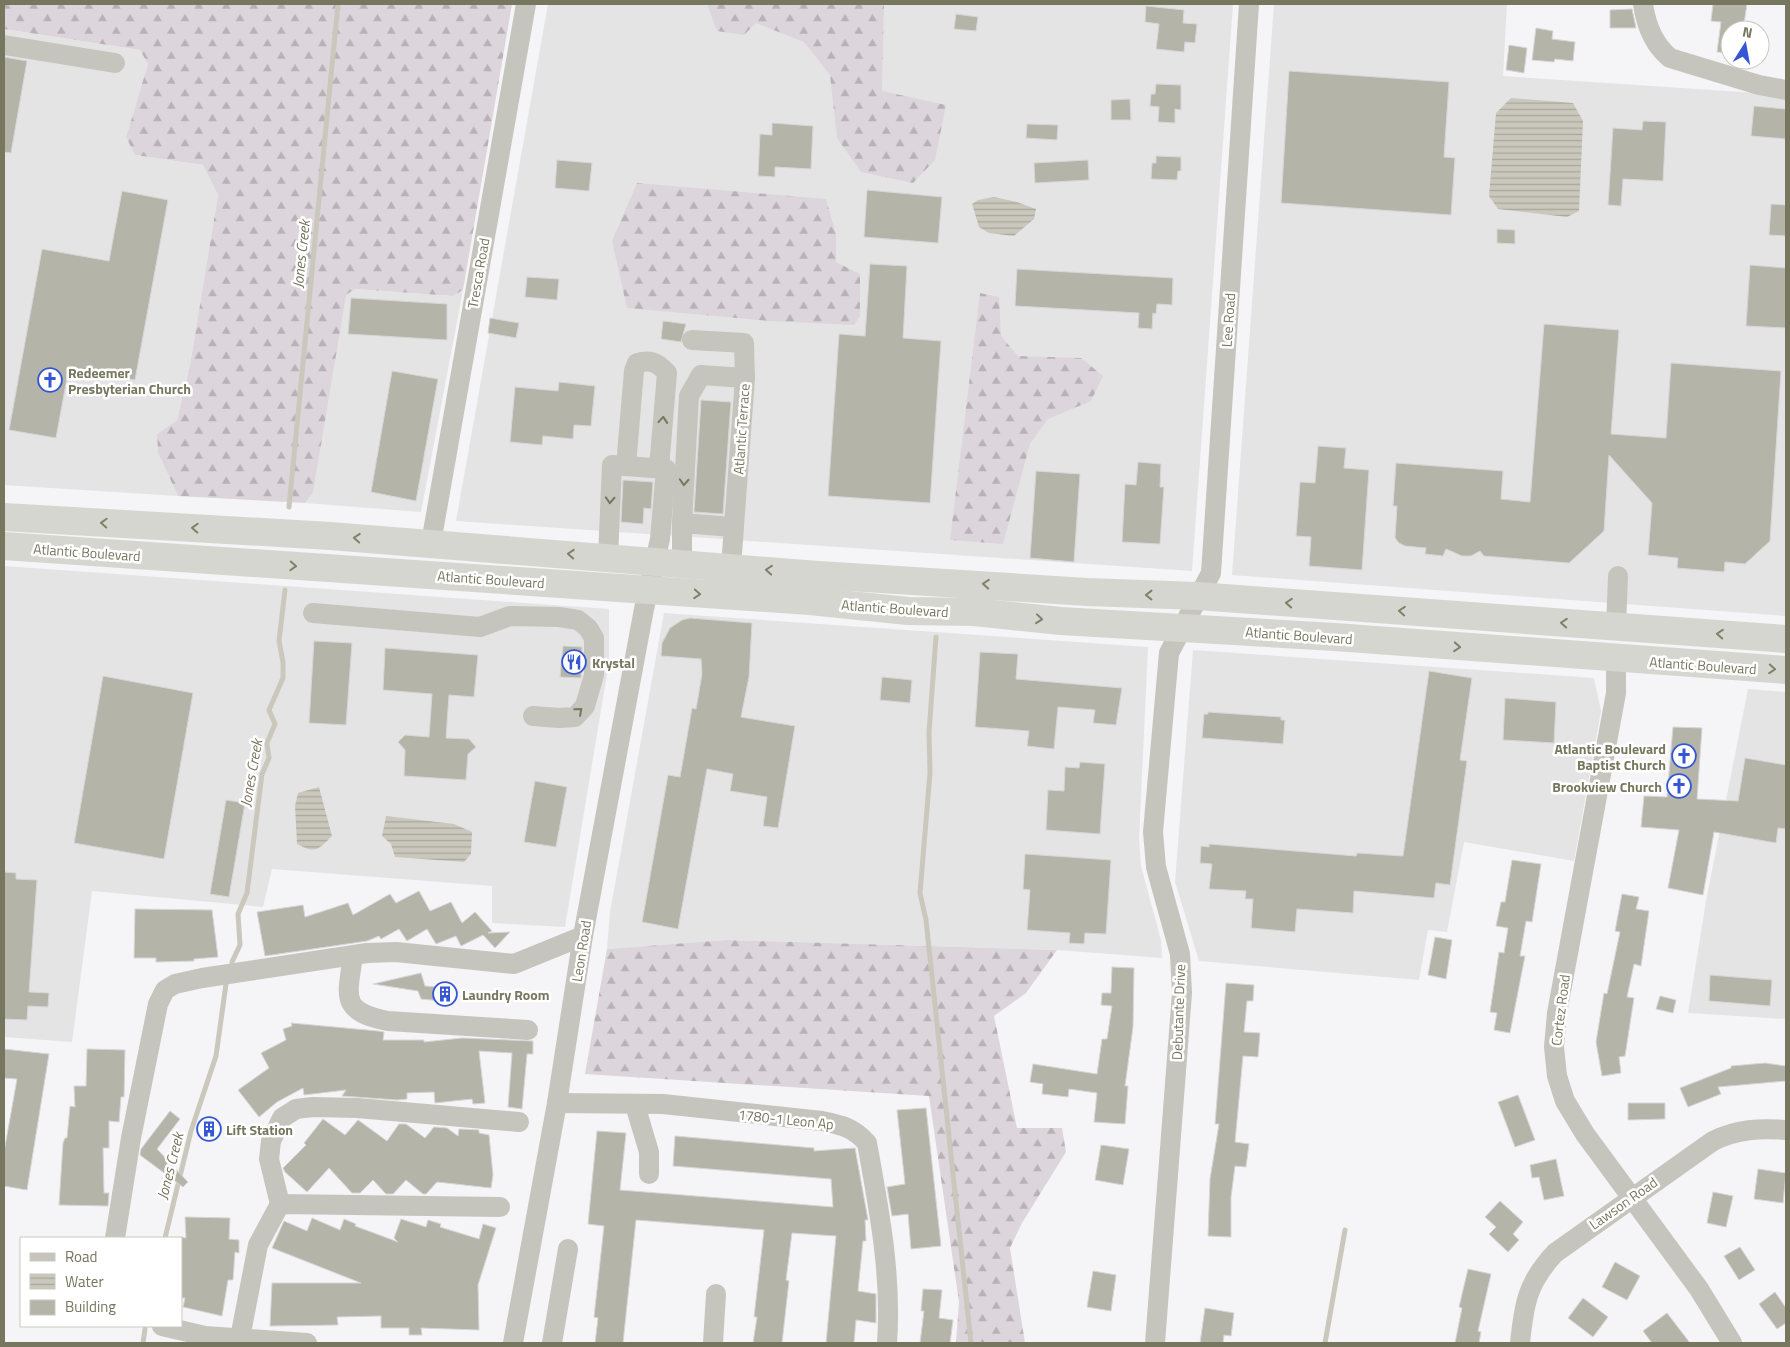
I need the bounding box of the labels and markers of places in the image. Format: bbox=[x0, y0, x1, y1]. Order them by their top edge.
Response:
place label: Redeemer Presbyterian Church bbox=[68, 362, 191, 399]
church icon: Redeemer Presbyterian Church bbox=[37, 367, 63, 393]
restaurant icon: Krystal bbox=[561, 649, 587, 675]
place label: Krystal bbox=[592, 652, 635, 673]
place label: Atlantic Boulevard Baptist Church bbox=[1554, 738, 1666, 775]
church icon: Atlantic Boulevard Baptist Church bbox=[1671, 743, 1697, 769]
church icon: Brookview Church bbox=[1666, 773, 1692, 799]
place label: Brookview Church bbox=[1552, 776, 1662, 797]
building icon: Laundry Room bbox=[432, 981, 458, 1007]
place label: Laundry Room bbox=[462, 984, 549, 1005]
building icon: Lift Station bbox=[196, 1116, 222, 1142]
place label: Lift Station bbox=[226, 1119, 293, 1140]

